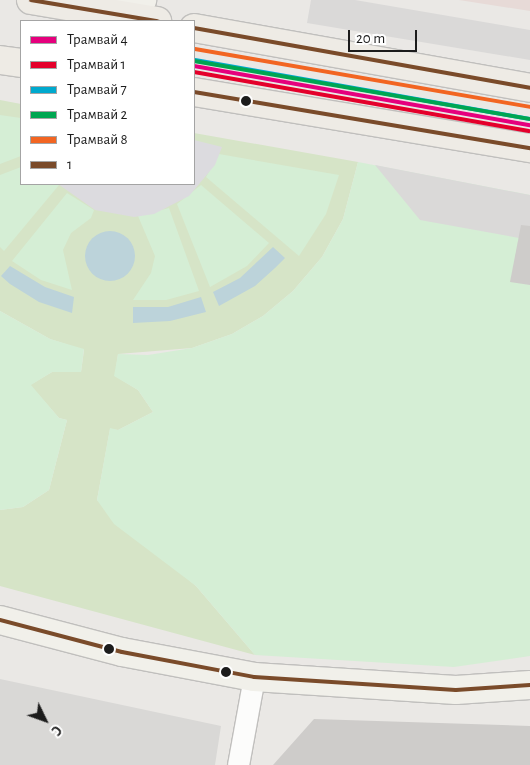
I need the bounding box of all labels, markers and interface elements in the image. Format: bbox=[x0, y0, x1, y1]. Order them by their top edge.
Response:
legend bbox=[20, 20, 195, 185]
scale bar bbox=[350, 20, 419, 52]
text: 20 m bbox=[356, 31, 385, 46]
text: Трамвай 4 bbox=[67, 32, 128, 47]
text: Трамвай 1 bbox=[67, 57, 126, 72]
text: Трамвай 7 bbox=[67, 82, 127, 97]
unlabelled marker bbox=[241, 96, 251, 106]
text: Трамвай 2 bbox=[67, 107, 127, 122]
text: Трамвай 8 bbox=[67, 132, 128, 147]
text: 1 bbox=[67, 157, 72, 172]
unlabelled marker bbox=[104, 644, 114, 654]
unlabelled marker bbox=[221, 667, 231, 677]
north arrow bbox=[20, 695, 70, 745]
text: С bbox=[48, 722, 64, 738]

